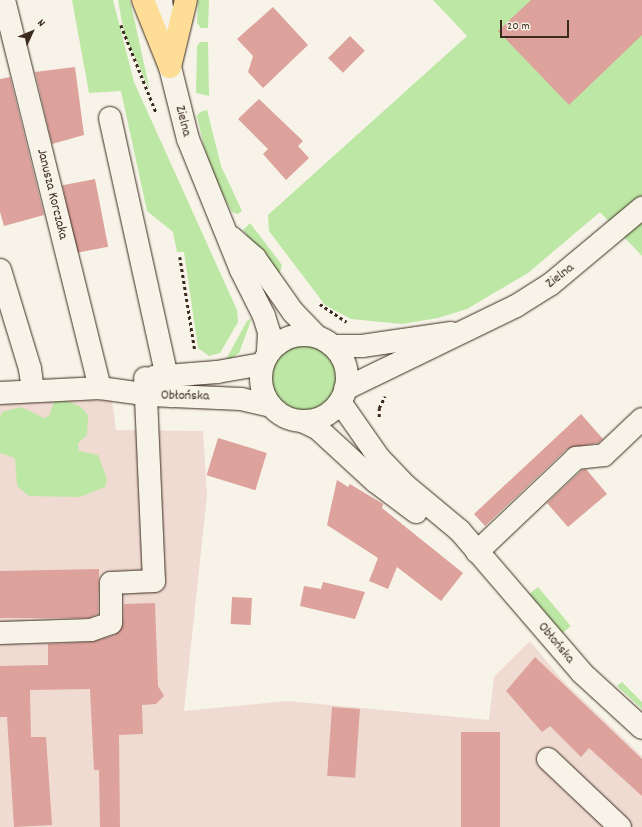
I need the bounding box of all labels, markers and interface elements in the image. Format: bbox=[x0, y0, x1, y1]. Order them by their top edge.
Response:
north arrow bbox=[12, 12, 52, 52]
scale bar bbox=[502, 12, 571, 38]
text: N bbox=[33, 16, 48, 31]
text: 20 m bbox=[507, 18, 530, 35]
street label: Zielna bbox=[171, 104, 195, 138]
street label: Janusza Korczaka bbox=[33, 147, 71, 241]
street label: Zielna bbox=[543, 260, 577, 292]
street label: Obłońska bbox=[161, 387, 209, 405]
street label: Obłońska bbox=[534, 619, 578, 667]

